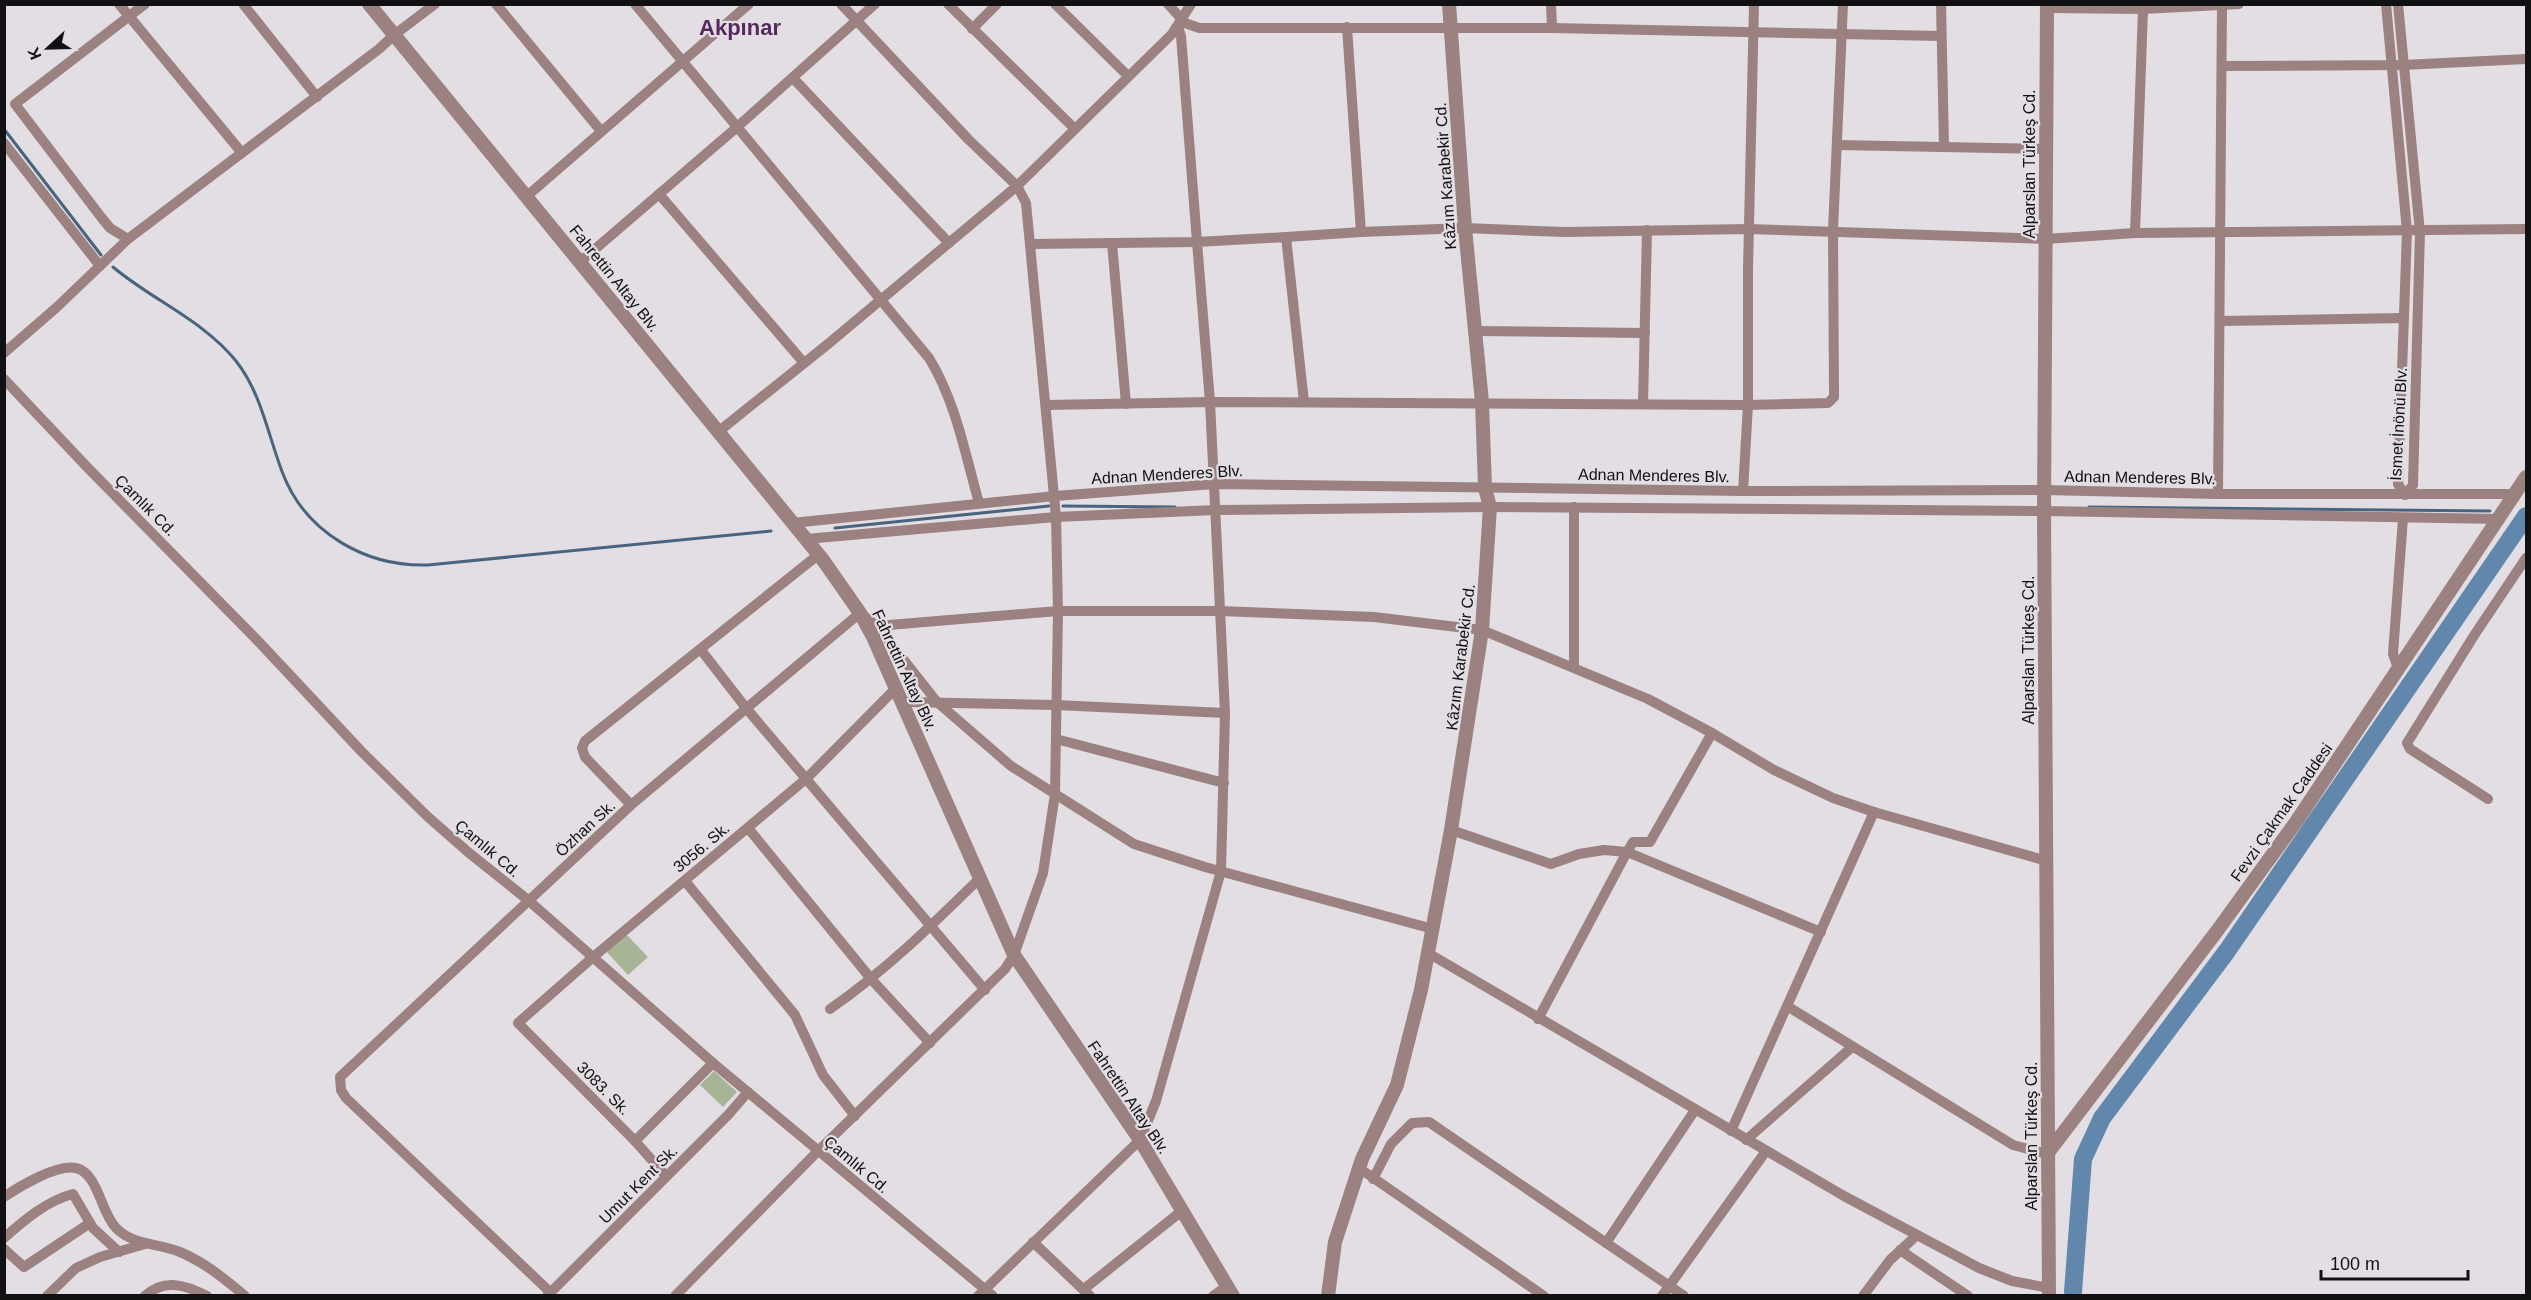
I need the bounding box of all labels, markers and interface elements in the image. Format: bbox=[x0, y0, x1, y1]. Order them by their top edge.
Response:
district label: Akpınar bbox=[699, 15, 781, 40]
north arrow bbox=[18, 18, 78, 78]
text: K bbox=[24, 44, 45, 62]
street label: Alparslan Türkeş Cd. bbox=[2021, 89, 2038, 239]
street label: Kâzım Karabekir Cd. bbox=[1432, 102, 1459, 250]
street label: Fahrettin Altay Blv. bbox=[566, 222, 663, 335]
street label: İsmet İnönü Blv. bbox=[2386, 367, 2410, 481]
street label: Adnan Menderes Blv. bbox=[1091, 462, 1243, 487]
street label: Adnan Menderes Blv. bbox=[1578, 466, 1730, 485]
street label: Adnan Menderes Blv. bbox=[2064, 468, 2216, 487]
street label: Çamlık Cd. bbox=[112, 471, 180, 539]
street label: Alparslan Türkeş Cd. bbox=[2020, 575, 2037, 725]
street label: Kâzım Karabekir Cd. bbox=[1443, 583, 1478, 731]
street label: Fahrettin Altay Blv. bbox=[869, 607, 940, 734]
street label: Fevzi Çakmak Caddesi bbox=[2227, 740, 2336, 885]
street label: Özhan Sk. bbox=[552, 797, 618, 860]
street label: Çamlık Cd. bbox=[452, 816, 523, 880]
street label: 3056. Sk. bbox=[670, 819, 733, 876]
street label: Fahrettin Altay Blv. bbox=[1085, 1038, 1173, 1157]
street label: 3083. Sk. bbox=[574, 1058, 634, 1118]
street label: Alparslan Türkeş Cd. bbox=[2023, 1061, 2040, 1211]
street label: Çamlık Cd. bbox=[821, 1132, 892, 1196]
street label: Umut Kent Sk. bbox=[596, 1142, 681, 1227]
scale bar bbox=[2321, 1243, 2468, 1281]
text: 100 m bbox=[2330, 1254, 2380, 1274]

